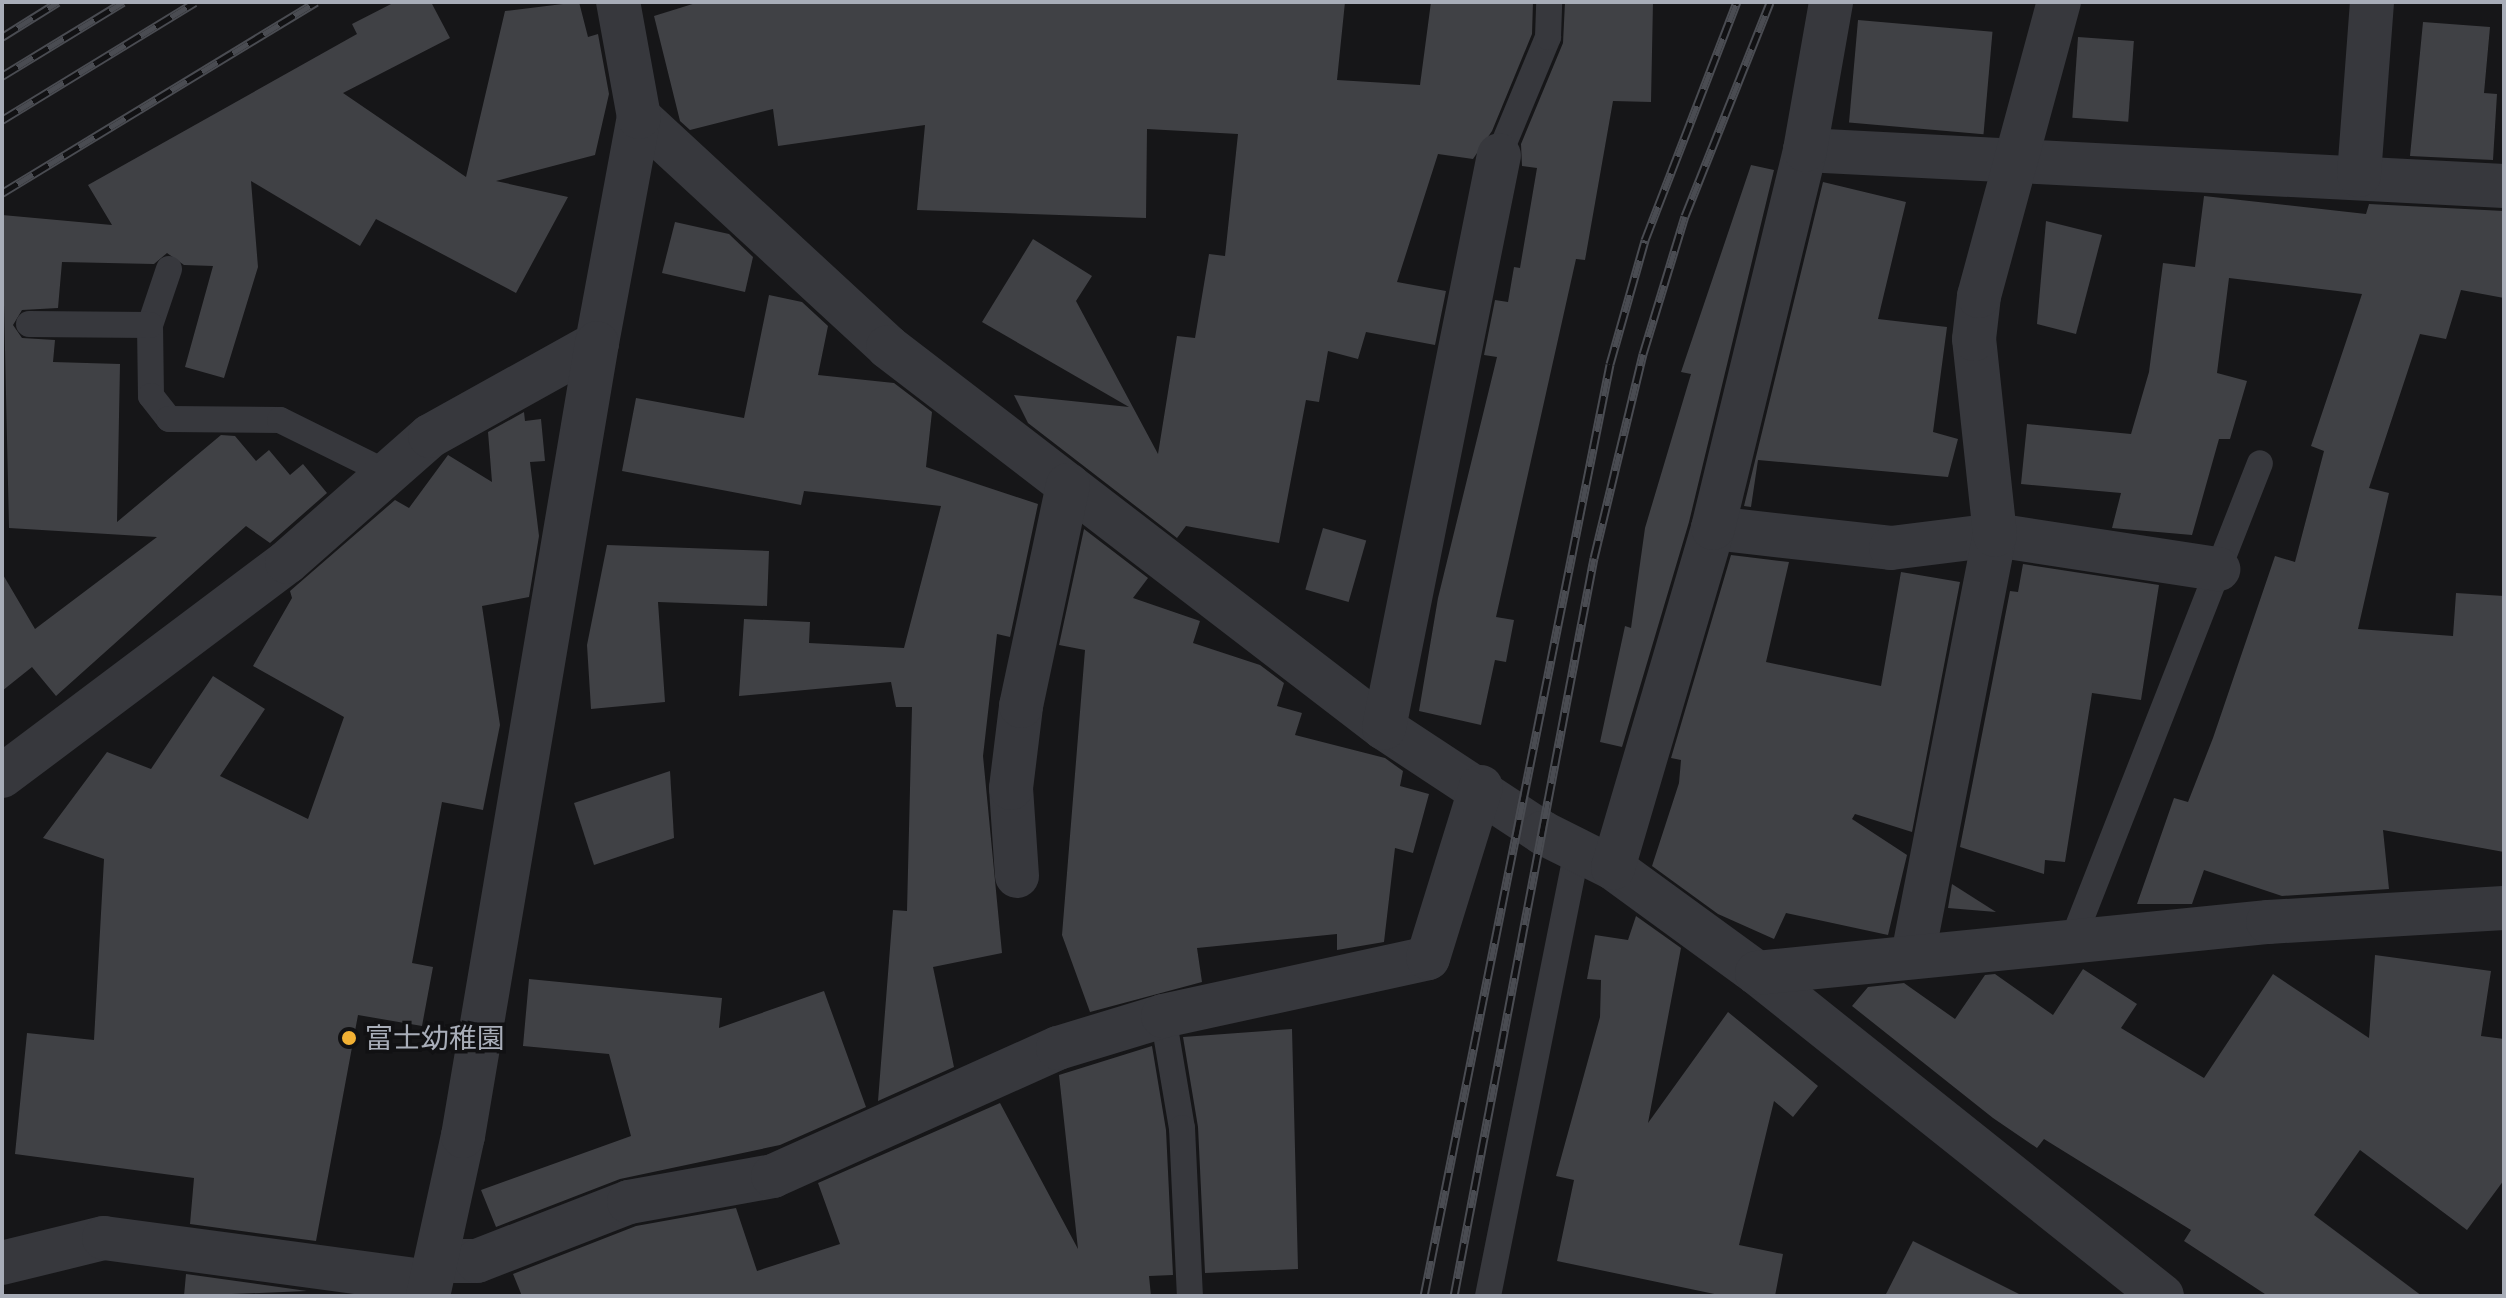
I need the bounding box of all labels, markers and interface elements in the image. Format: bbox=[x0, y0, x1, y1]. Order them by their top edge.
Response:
place label: 富士幼稚園 bbox=[365, 1021, 505, 1055]
marker: 富士幼稚園 bbox=[340, 1029, 358, 1047]

